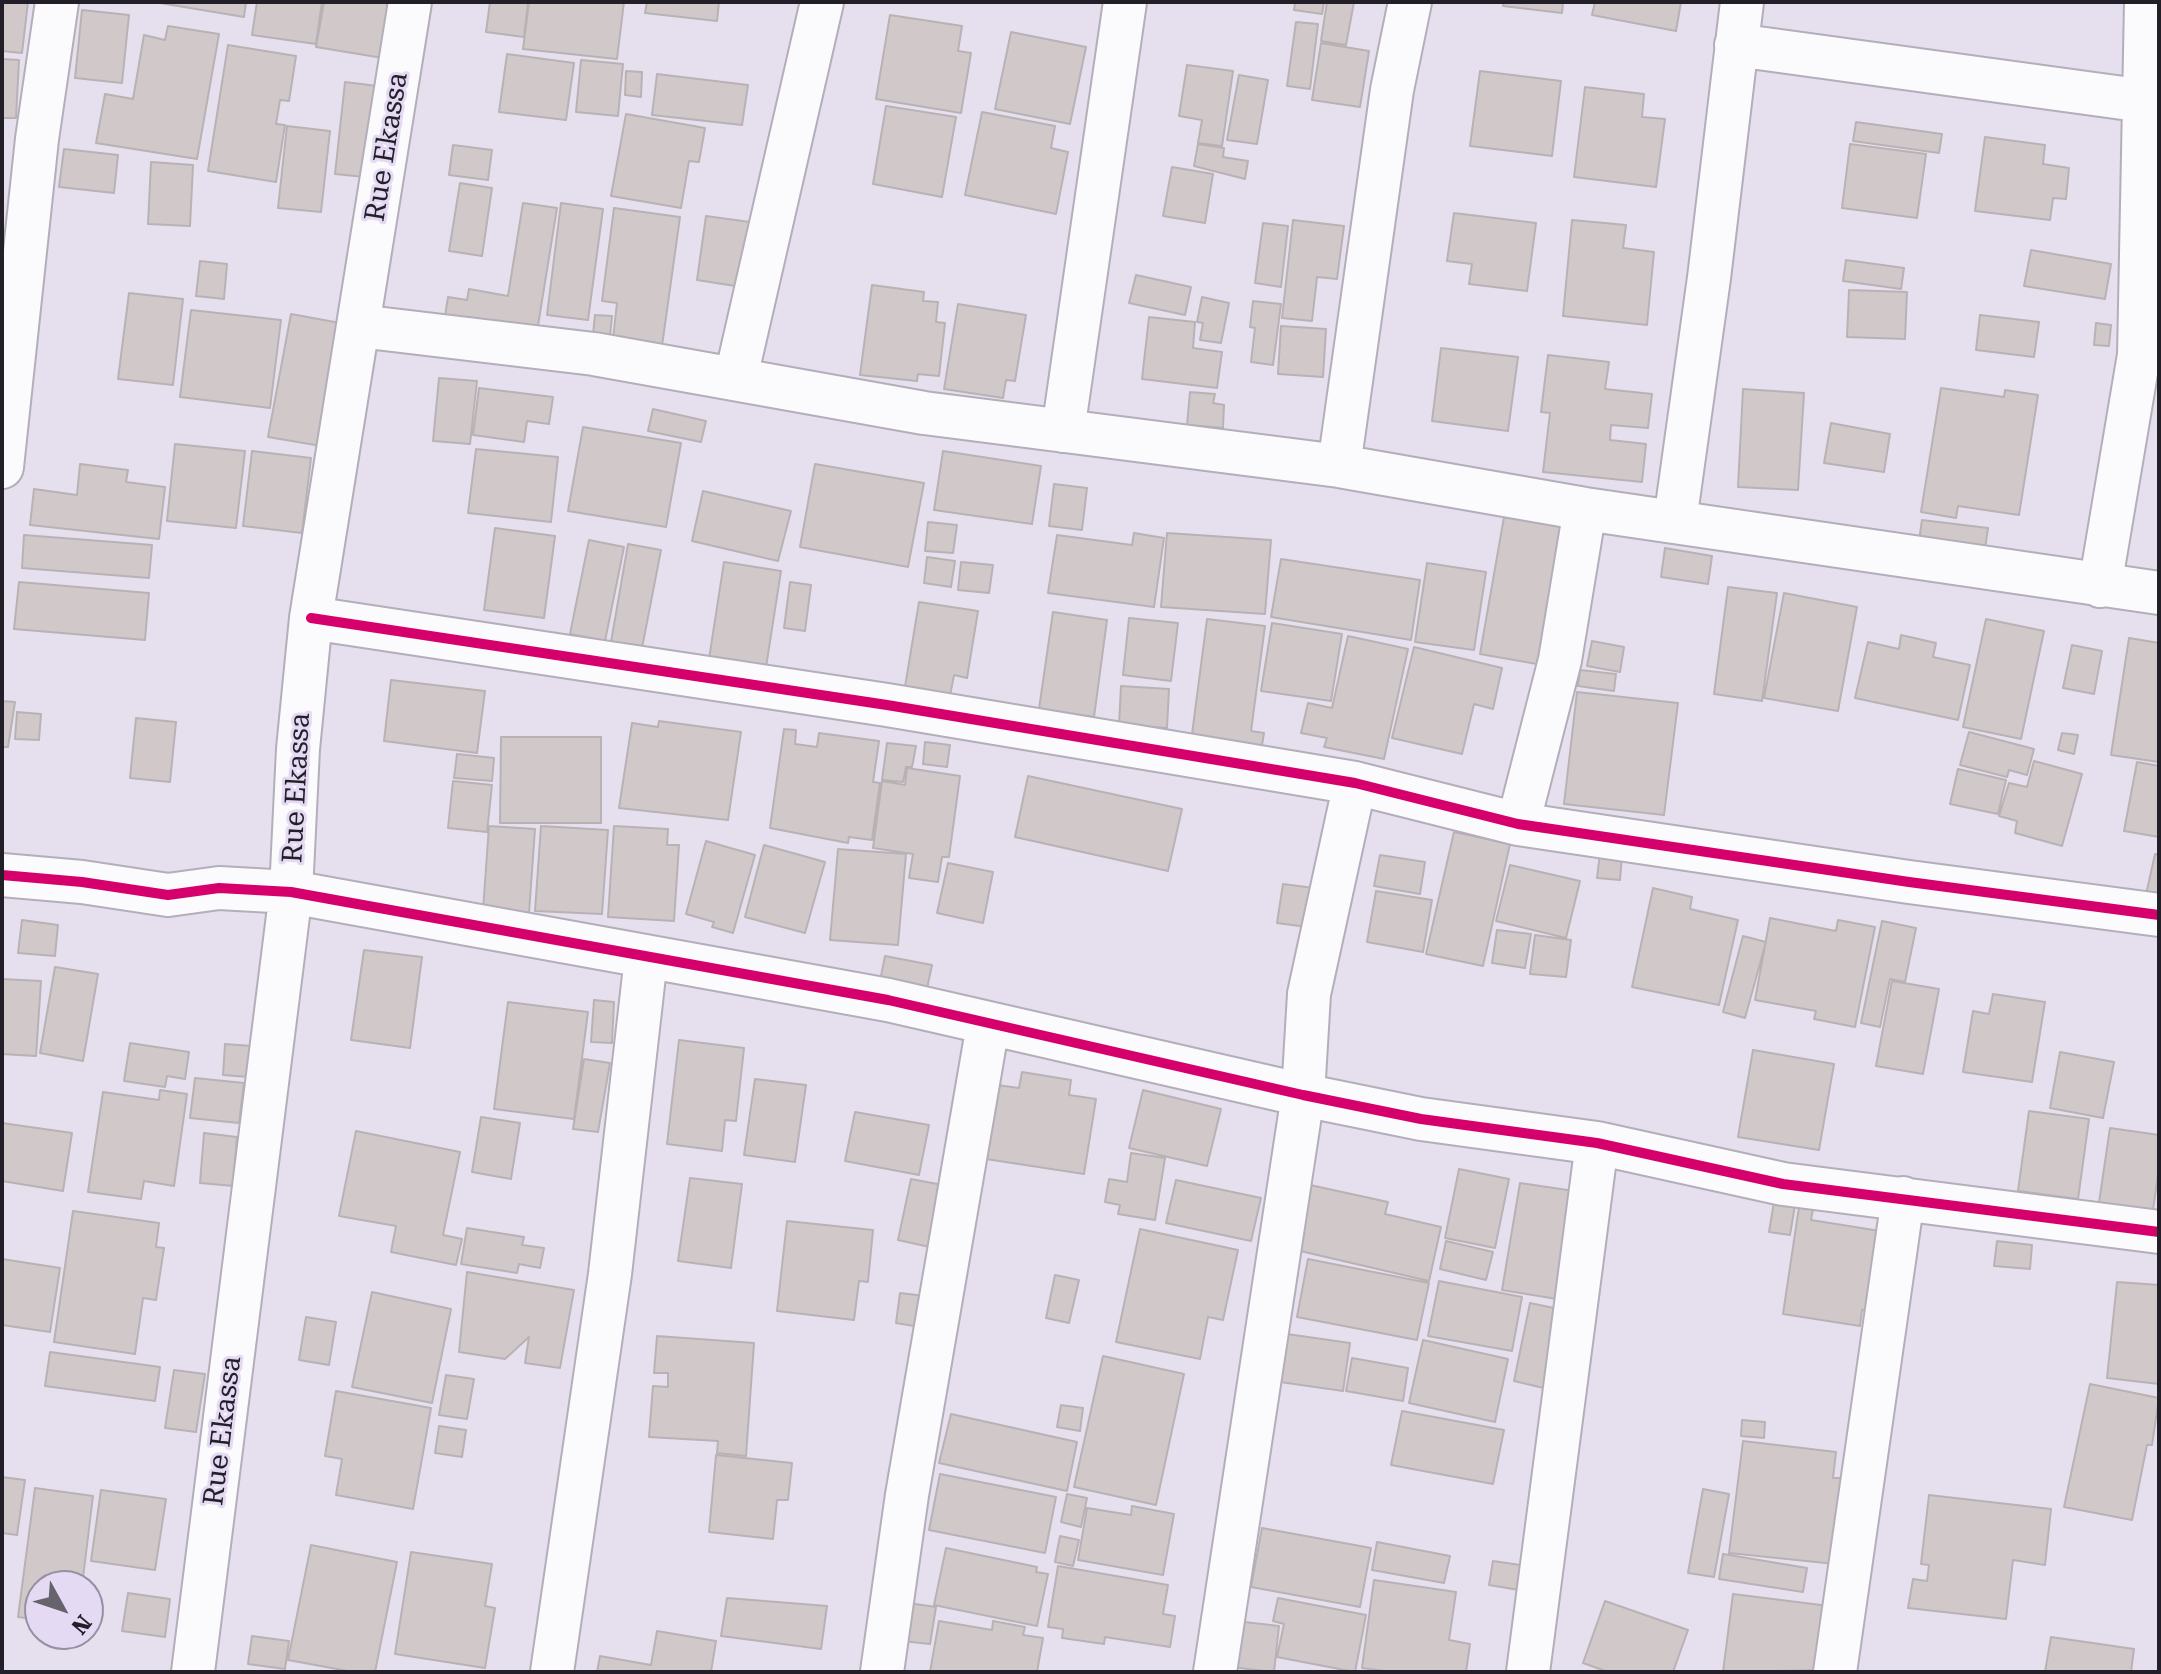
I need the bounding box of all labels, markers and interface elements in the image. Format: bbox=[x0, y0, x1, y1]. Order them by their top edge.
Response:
street label: Rue Ekassa bbox=[359, 70, 415, 224]
street label: Rue Ekassa bbox=[276, 712, 318, 864]
street label: Rue Ekassa bbox=[197, 1354, 249, 1508]
north arrow bbox=[24, 1570, 104, 1650]
text: N bbox=[66, 1610, 96, 1639]

